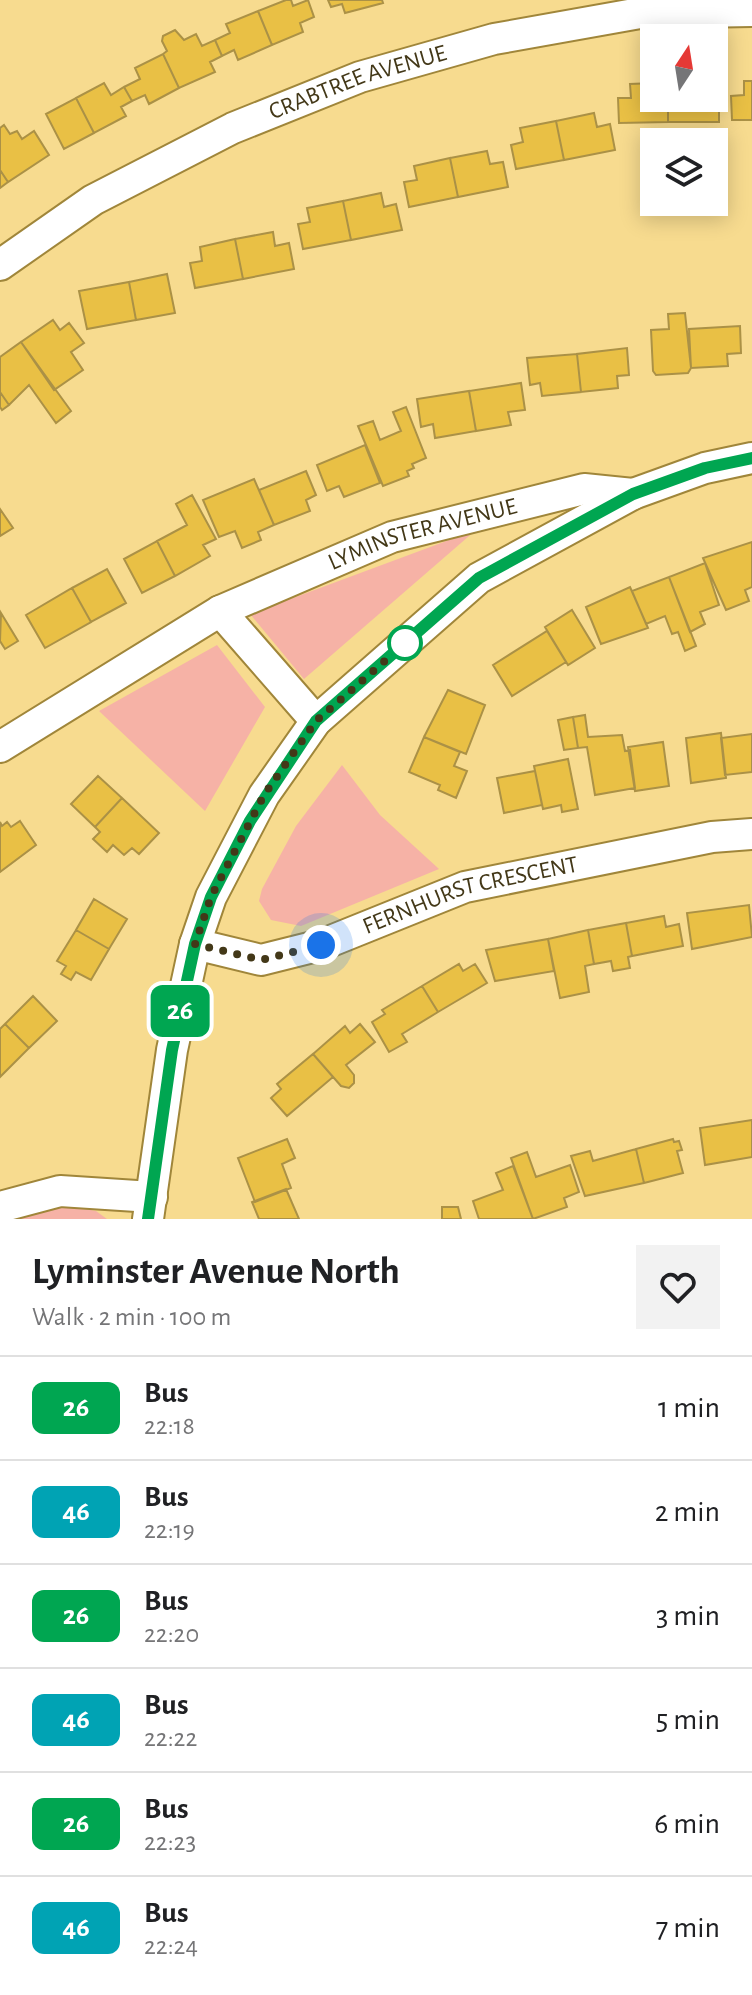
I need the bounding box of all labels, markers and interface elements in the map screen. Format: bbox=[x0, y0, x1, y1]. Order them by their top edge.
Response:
north arrow bbox=[640, 24, 728, 112]
map controls bbox=[640, 24, 728, 216]
street label: CRABTREE AVENUE bbox=[266, 41, 450, 124]
button: layers bbox=[640, 128, 728, 216]
street label: LYMINSTER AVENUE bbox=[325, 494, 520, 575]
unlabelled marker bbox=[388, 626, 422, 660]
street label: FERNHURST CRESCENT bbox=[359, 852, 580, 939]
your location bbox=[301, 925, 341, 965]
line badge: 26 bbox=[144, 985, 216, 1037]
text: 26 bbox=[167, 997, 193, 1025]
button: heart bbox=[636, 1245, 720, 1329]
text: Lyminster Avenue North bbox=[32, 1253, 400, 1291]
text: Walk · 2 min · 100 m bbox=[32, 1304, 231, 1330]
text: Bus bbox=[144, 1378, 189, 1408]
text: 1 min bbox=[658, 1393, 720, 1423]
text: 26 bbox=[63, 1394, 89, 1422]
text: 22:18 bbox=[144, 1413, 195, 1439]
text: Bus bbox=[144, 1482, 189, 1512]
text: 2 min bbox=[655, 1497, 720, 1527]
text: 46 bbox=[62, 1498, 90, 1526]
text: 22:19 bbox=[144, 1517, 195, 1543]
text: Bus bbox=[144, 1586, 189, 1616]
text: 3 min bbox=[656, 1601, 720, 1631]
text: 26 bbox=[63, 1602, 89, 1630]
text: 22:20 bbox=[144, 1621, 199, 1647]
text: Bus bbox=[144, 1690, 189, 1720]
text: 5 min bbox=[656, 1705, 720, 1735]
text: 46 bbox=[62, 1706, 90, 1734]
text: 22:22 bbox=[144, 1725, 197, 1751]
text: Bus bbox=[144, 1794, 189, 1824]
text: 6 min bbox=[654, 1809, 720, 1839]
text: 26 bbox=[63, 1810, 89, 1838]
text: 22:23 bbox=[144, 1829, 196, 1855]
text: Bus bbox=[144, 1898, 189, 1928]
text: 7 min bbox=[656, 1913, 720, 1943]
text: 46 bbox=[62, 1914, 90, 1942]
text: 22:24 bbox=[144, 1933, 198, 1959]

